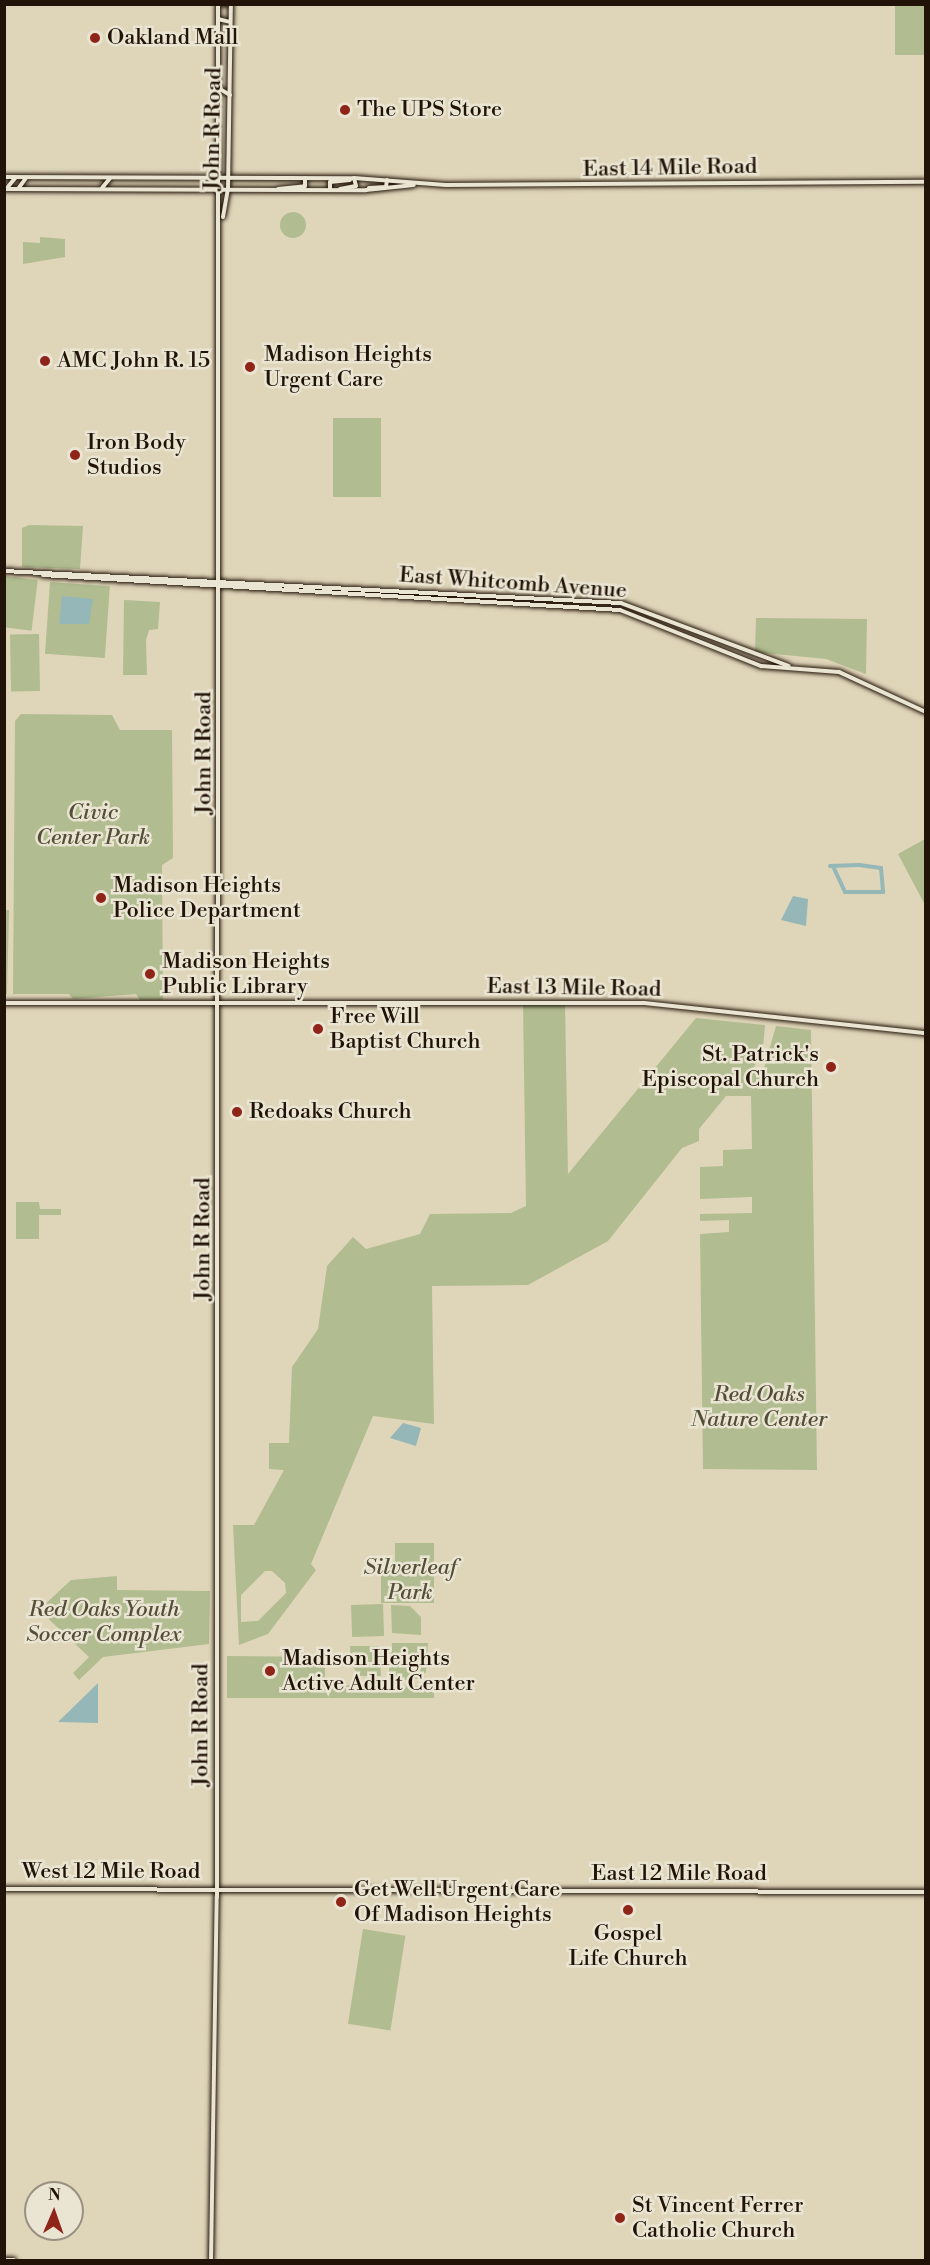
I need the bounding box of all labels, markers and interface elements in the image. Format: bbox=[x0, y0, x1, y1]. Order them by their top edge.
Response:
place label: Oakland Mall bbox=[107, 25, 238, 51]
marker: Oakland Mall bbox=[88, 31, 102, 45]
street label: John R Road bbox=[199, 67, 227, 191]
place label: The UPS Store bbox=[357, 97, 502, 123]
marker: The UPS Store bbox=[338, 103, 352, 117]
street label: East 14 Mile Road bbox=[582, 153, 758, 183]
place label: Madison Heights Urgent Care bbox=[264, 341, 432, 392]
place label: AMC John R. 15 bbox=[57, 348, 210, 374]
marker: AMC John R. 15 bbox=[38, 354, 52, 368]
marker: Madison Heights Urgent Care bbox=[241, 358, 259, 376]
place label: Iron Body Studios bbox=[87, 429, 186, 481]
marker: Iron Body Studios bbox=[68, 448, 82, 462]
street label: East Whitcomb Avenue bbox=[398, 562, 628, 604]
street label: John R Road bbox=[191, 691, 217, 815]
park label: Civic Center Park bbox=[36, 799, 150, 850]
place label: Madison Heights Police Department bbox=[113, 872, 301, 924]
marker: Madison Heights Police Department bbox=[94, 891, 108, 905]
place label: Madison Heights Public Library bbox=[162, 948, 330, 999]
marker: Madison Heights Public Library bbox=[143, 967, 157, 981]
street label: East 13 Mile Road bbox=[487, 973, 661, 1003]
place label: Free Will Baptist Church bbox=[330, 1003, 481, 1054]
marker: Free Will Baptist Church bbox=[311, 1022, 325, 1036]
place label: St. Patrick's Episcopal Church bbox=[642, 1041, 819, 1092]
marker: St. Patrick's Episcopal Church bbox=[824, 1060, 838, 1074]
place label: Redoaks Church bbox=[249, 1099, 412, 1125]
marker: Redoaks Church bbox=[230, 1105, 244, 1119]
street label: John R Road bbox=[190, 1177, 216, 1301]
park label: Red Oaks Nature Center bbox=[691, 1381, 827, 1432]
park label: Silverleaf Park bbox=[364, 1554, 456, 1606]
park label: Red Oaks Youth Soccer Complex bbox=[26, 1596, 182, 1648]
place label: Madison Heights Active Adult Center bbox=[282, 1645, 475, 1696]
street label: John R Road bbox=[188, 1663, 214, 1787]
marker: Madison Heights Active Adult Center bbox=[263, 1664, 277, 1678]
street label: West 12 Mile Road bbox=[22, 1859, 200, 1885]
street label: East 12 Mile Road bbox=[591, 1861, 767, 1887]
place label: Get Well Urgent Care Of Madison Heights bbox=[354, 1876, 560, 1928]
marker: Get Well Urgent Care Of Madison Heights bbox=[332, 1893, 350, 1911]
marker: Gospel Life Church bbox=[621, 1903, 635, 1917]
place label: Gospel Life Church bbox=[568, 1920, 688, 1972]
north arrow bbox=[24, 2181, 84, 2241]
text: N bbox=[48, 2185, 61, 2205]
place label: St Vincent Ferrer Catholic Church bbox=[632, 2192, 803, 2244]
marker: St Vincent Ferrer Catholic Church bbox=[613, 2211, 627, 2225]

